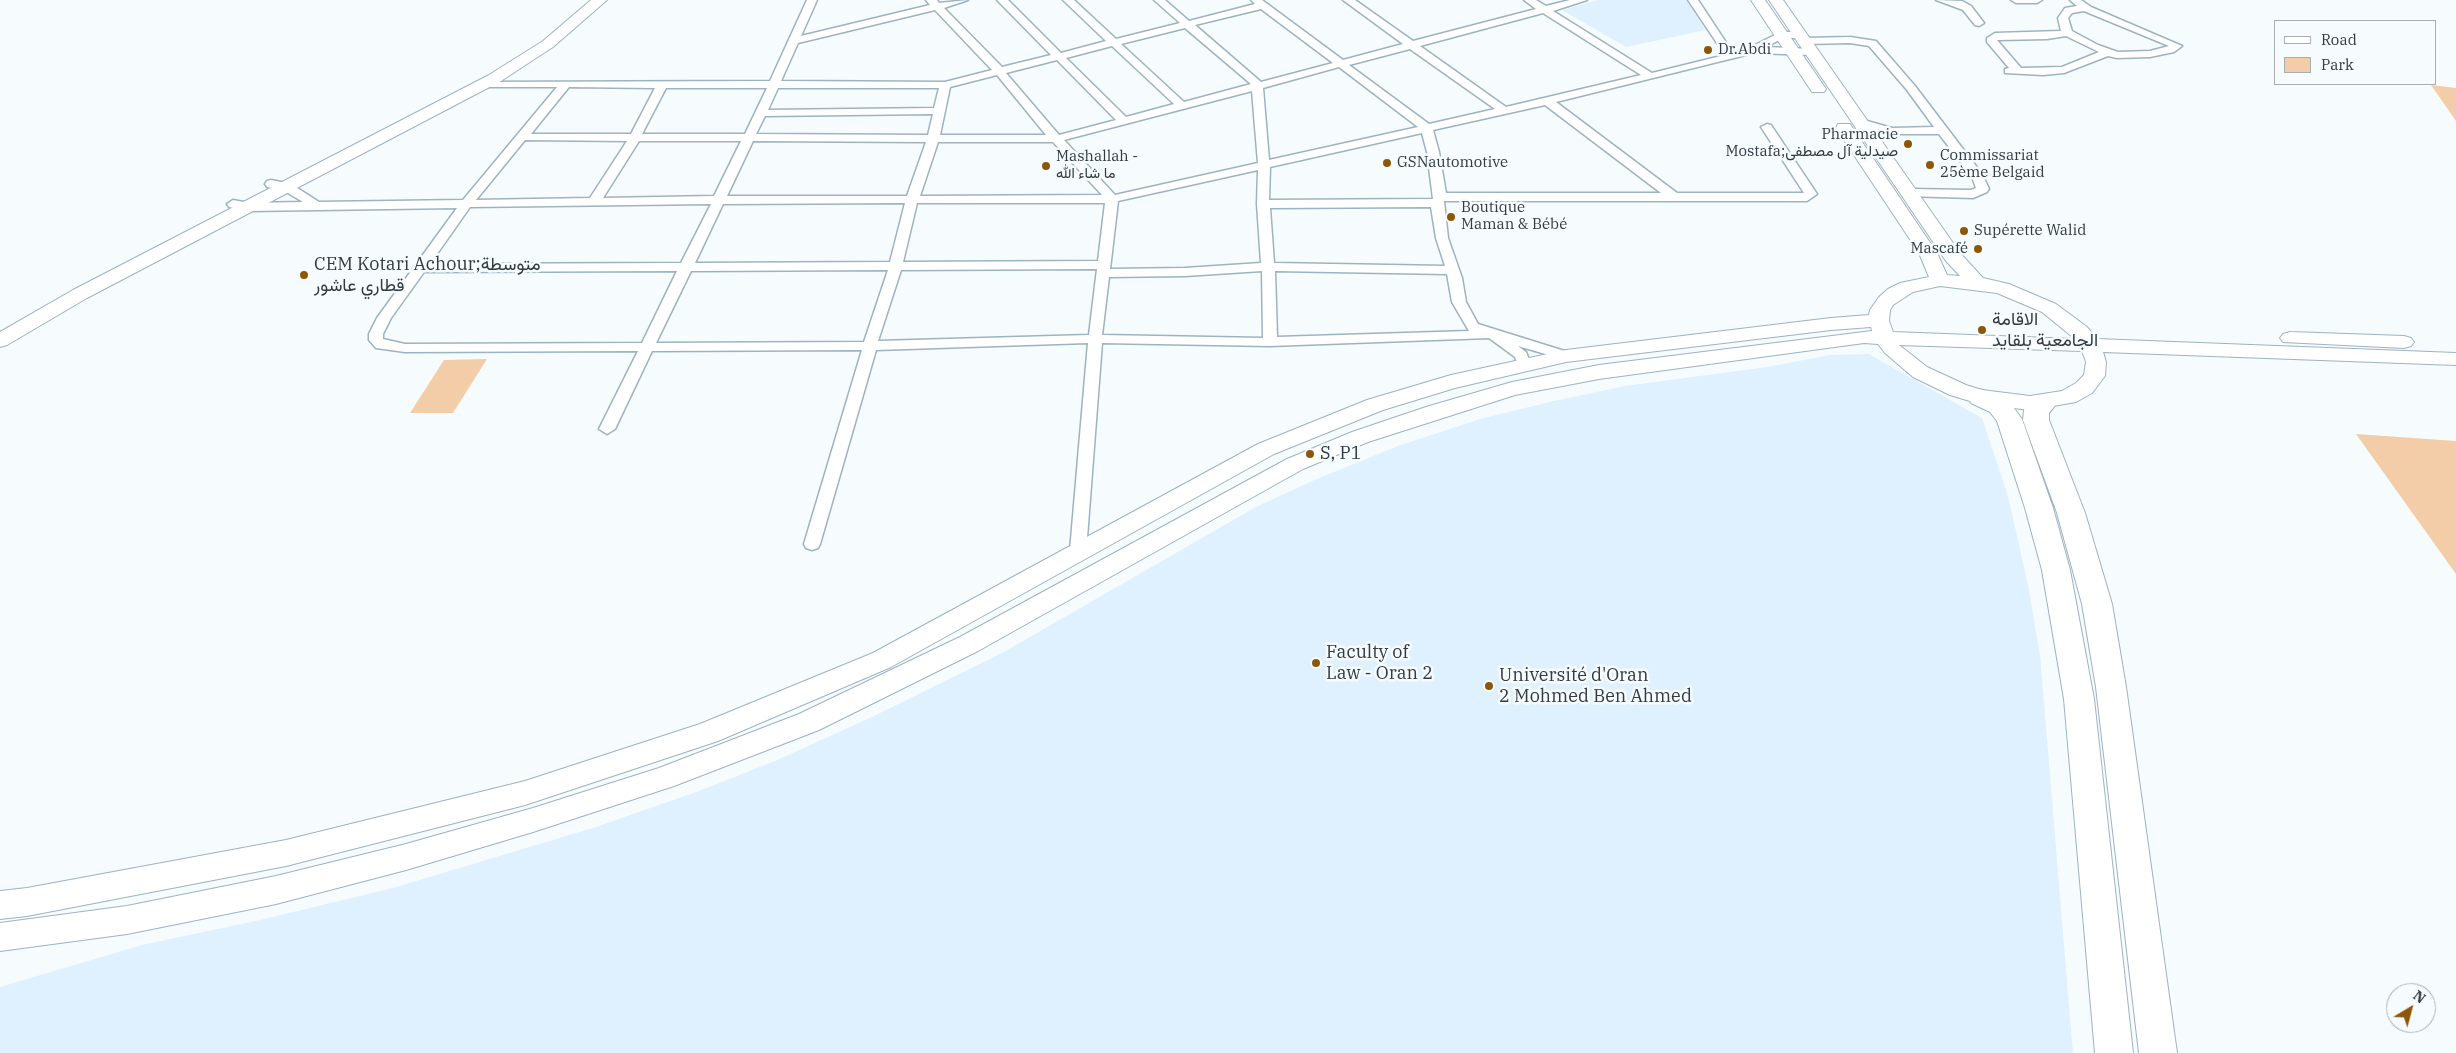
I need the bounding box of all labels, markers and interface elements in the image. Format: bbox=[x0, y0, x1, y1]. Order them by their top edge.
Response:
legend bbox=[2274, 20, 2436, 85]
text: Road bbox=[2321, 30, 2357, 49]
place label: Dr.Abdi bbox=[1718, 41, 1771, 59]
marker: Dr.Abdi bbox=[1702, 44, 1714, 56]
text: Park bbox=[2321, 55, 2354, 74]
place label: Pharmacie Mostafa;صيدلية آل مصطفى bbox=[1725, 126, 1898, 161]
marker: Pharmacie Mostafa;صيدلية آل مصطفى bbox=[1902, 138, 1914, 150]
place label: Commissariat 25ème Belgaid bbox=[1940, 147, 2045, 182]
place label: Mashallah - ما شاء الله bbox=[1056, 148, 1138, 183]
place label: GSNautomotive bbox=[1397, 154, 1508, 172]
marker: GSNautomotive bbox=[1381, 157, 1393, 169]
marker: Commissariat 25ème Belgaid bbox=[1924, 159, 1936, 171]
marker: Mashallah - ما شاء الله bbox=[1040, 160, 1052, 172]
place label: Boutique Maman & Bébé bbox=[1461, 199, 1567, 234]
marker: Boutique Maman & Bébé bbox=[1445, 211, 1457, 223]
place label: Supérette Walid bbox=[1974, 222, 2086, 240]
marker: Supérette Walid bbox=[1958, 225, 1970, 237]
place label: Mascafé bbox=[1911, 240, 1968, 258]
marker: Mascafé bbox=[1972, 243, 1984, 255]
place label: CEM Kotari Achour;متوسطة قطاري عاشور bbox=[314, 254, 540, 296]
marker: CEM Kotari Achour;متوسطة قطاري عاشور bbox=[298, 269, 310, 281]
place label: الاقامة الجامعية بلقايد bbox=[1992, 309, 2098, 352]
marker: الاقامة الجامعية بلقايد bbox=[1976, 324, 1988, 336]
place label: S, P1 bbox=[1320, 443, 1362, 465]
marker: S, P1 bbox=[1304, 448, 1316, 460]
place label: Faculty of Law - Oran 2 bbox=[1326, 642, 1433, 684]
marker: Faculty of Law - Oran 2 bbox=[1310, 657, 1322, 669]
place label: Université d'Oran 2 Mohmed Ben Ahmed bbox=[1499, 665, 1692, 708]
marker: Université d'Oran 2 Mohmed Ben Ahmed bbox=[1483, 680, 1495, 692]
north arrow bbox=[2386, 983, 2436, 1033]
text: N bbox=[2410, 986, 2429, 1007]

